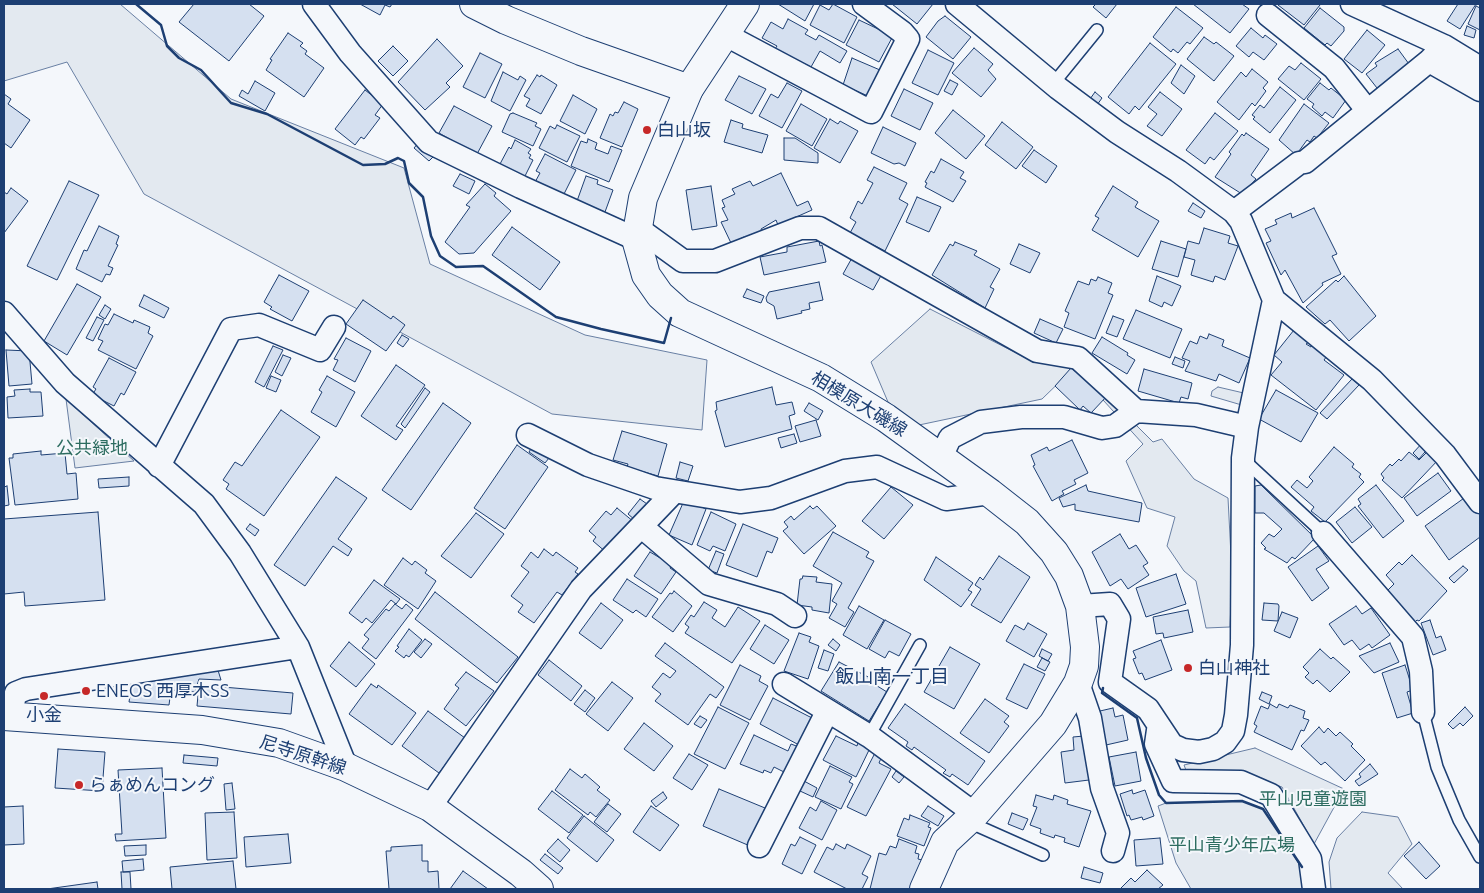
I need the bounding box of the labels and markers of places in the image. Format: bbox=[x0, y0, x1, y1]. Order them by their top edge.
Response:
place label: 白山坂 bbox=[657, 119, 711, 141]
marker: 白山坂 bbox=[641, 124, 653, 136]
place label: 白山神社 bbox=[1198, 657, 1270, 679]
marker: 白山神社 bbox=[1182, 662, 1194, 674]
place label: ENEOS 西厚木SS bbox=[96, 680, 229, 702]
marker: ENEOS 西厚木SS bbox=[80, 685, 92, 697]
marker: 小金 bbox=[38, 690, 50, 702]
place label: 小金 bbox=[26, 704, 62, 726]
place label: らぁめんコング bbox=[89, 774, 215, 796]
marker: らぁめんコング bbox=[73, 779, 85, 791]

